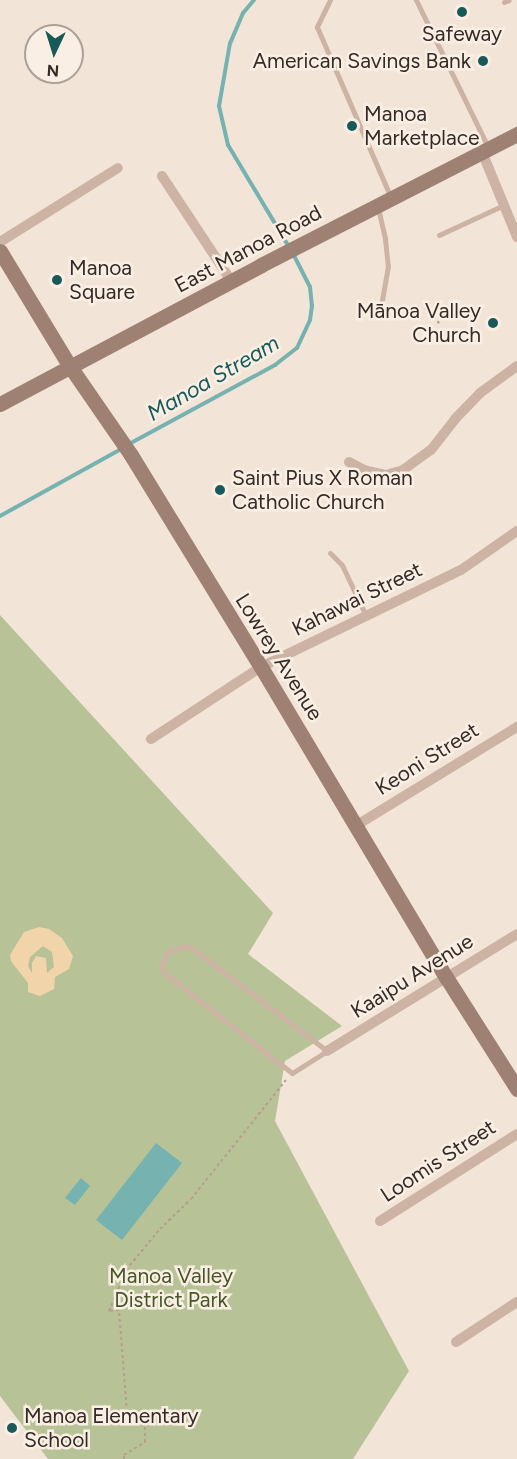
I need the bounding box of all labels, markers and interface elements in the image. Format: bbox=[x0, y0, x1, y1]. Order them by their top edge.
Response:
marker: Safeway bbox=[455, 5, 469, 19]
place label: Safeway bbox=[422, 21, 502, 47]
north arrow bbox=[24, 24, 84, 84]
place label: American Savings Bank bbox=[253, 48, 471, 74]
marker: American Savings Bank bbox=[476, 54, 490, 68]
text: N bbox=[46, 61, 60, 80]
place label: Manoa Marketplace bbox=[364, 101, 480, 151]
marker: Manoa Marketplace bbox=[345, 119, 359, 133]
street label: East Manoa Road bbox=[170, 200, 326, 298]
place label: Manoa Square bbox=[69, 255, 135, 305]
marker: Manoa Square bbox=[50, 273, 64, 287]
place label: Mānoa Valley Church bbox=[357, 298, 481, 348]
marker: Mānoa Valley Church bbox=[486, 316, 500, 330]
water label: Manoa Stream bbox=[142, 330, 284, 426]
place label: Saint Pius X Roman Catholic Church bbox=[232, 465, 413, 515]
marker: Saint Pius X Roman Catholic Church bbox=[213, 483, 227, 497]
street label: Kahawai Street bbox=[288, 557, 426, 641]
street label: Lowrey Avenue bbox=[230, 589, 328, 725]
street label: Keoni Street bbox=[371, 717, 483, 801]
street label: Kaaipu Avenue bbox=[346, 928, 478, 1024]
street label: Loomis Street bbox=[376, 1115, 500, 1207]
park label: Manoa Valley District Park bbox=[109, 1263, 233, 1313]
place label: Manoa Elementary School bbox=[24, 1403, 199, 1453]
marker: Manoa Elementary School bbox=[5, 1421, 19, 1435]

